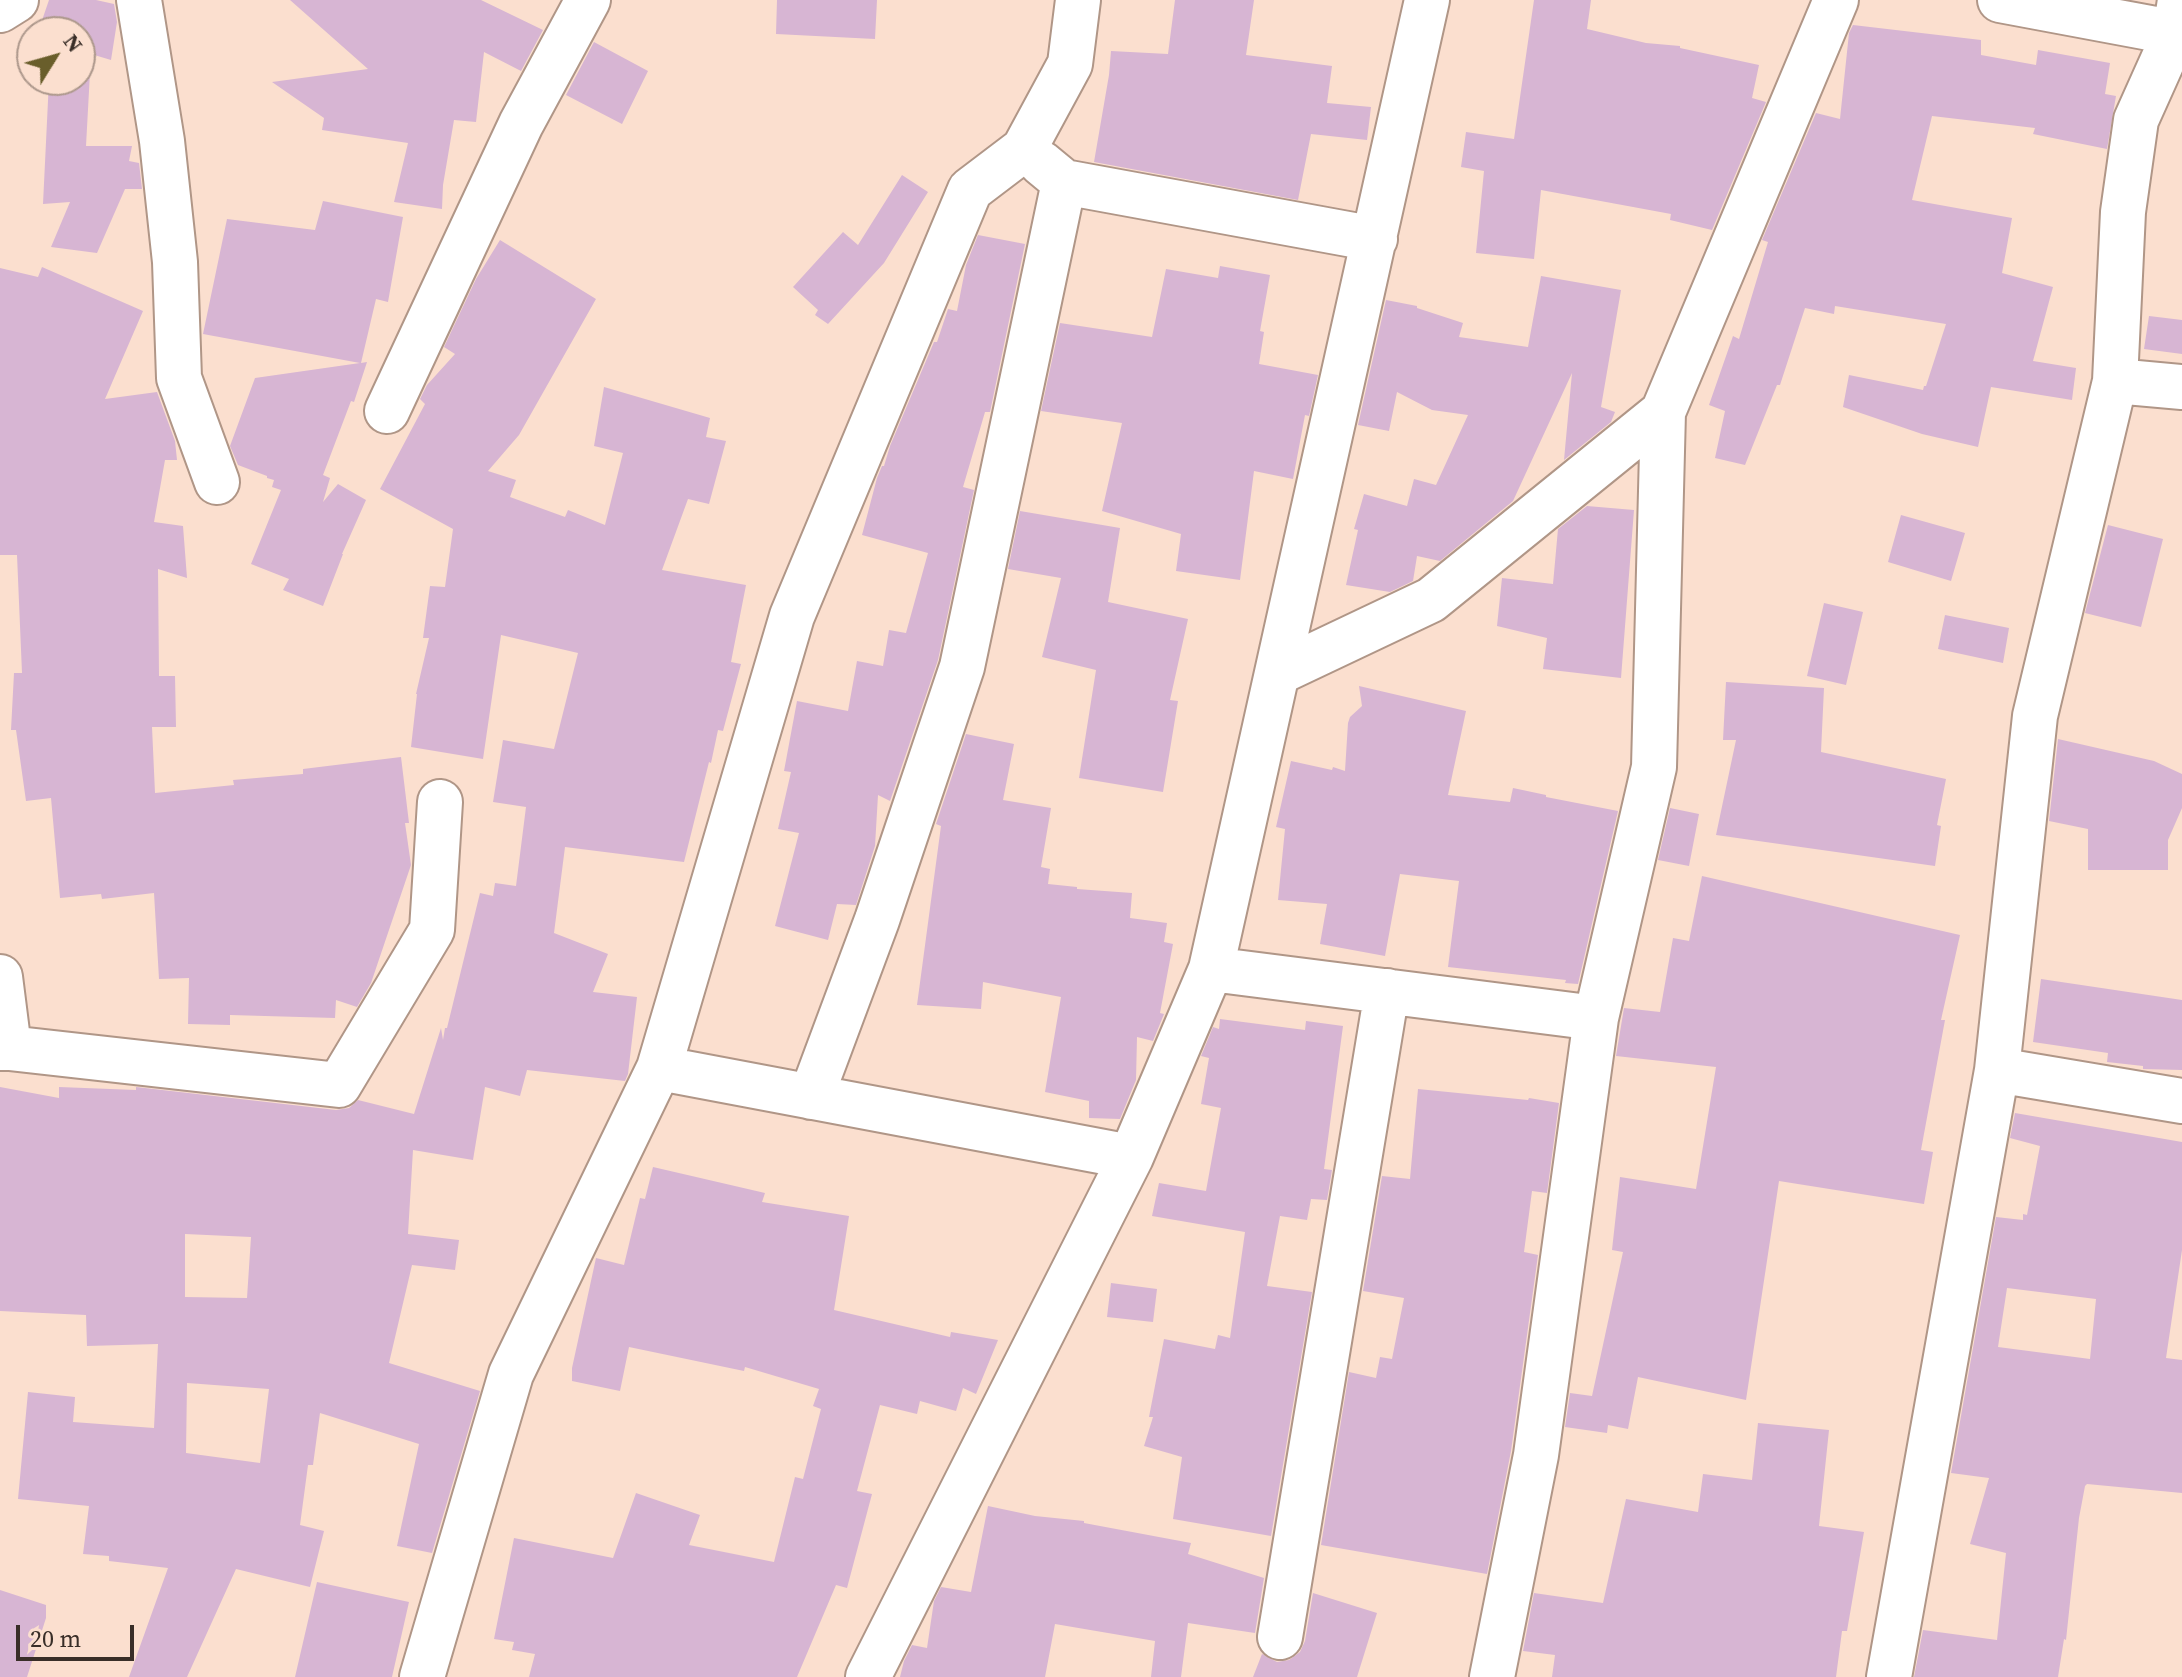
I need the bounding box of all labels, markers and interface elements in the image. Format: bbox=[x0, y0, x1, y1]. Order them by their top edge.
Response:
north arrow bbox=[16, 16, 96, 96]
text: N bbox=[57, 27, 90, 58]
scale bar bbox=[20, 1609, 138, 1659]
text: 20 m bbox=[30, 1622, 81, 1655]

